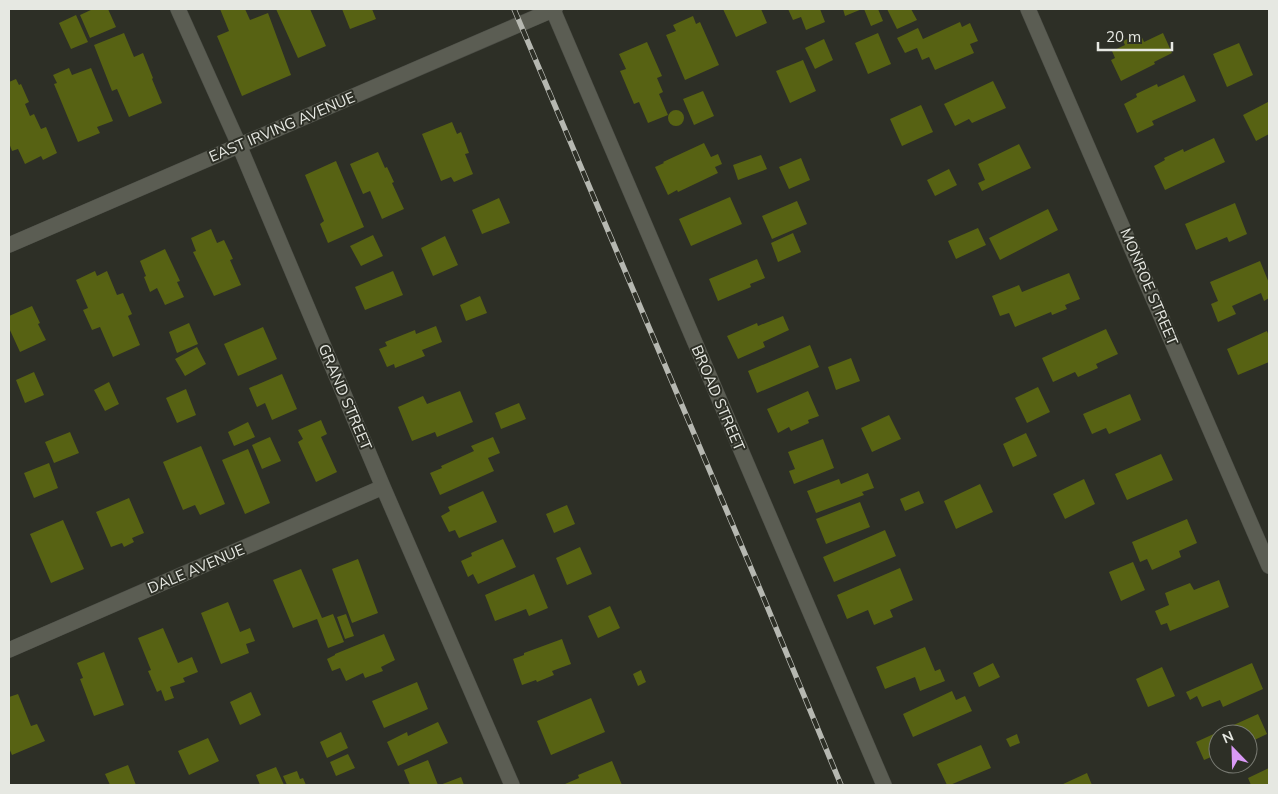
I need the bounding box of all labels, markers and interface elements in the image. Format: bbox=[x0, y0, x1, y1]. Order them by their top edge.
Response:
scale bar bbox=[1098, 20, 1172, 52]
text: 20 m bbox=[1106, 27, 1141, 46]
street label: EAST IRVING AVENUE bbox=[206, 87, 358, 166]
street label: MONROE STREET bbox=[1116, 225, 1183, 348]
street label: GRAND STREET bbox=[315, 341, 376, 453]
street label: BROAD STREET bbox=[688, 342, 749, 454]
street label: DALE AVENUE bbox=[144, 540, 247, 597]
north arrow bbox=[1208, 724, 1258, 774]
text: N bbox=[1220, 727, 1236, 747]

